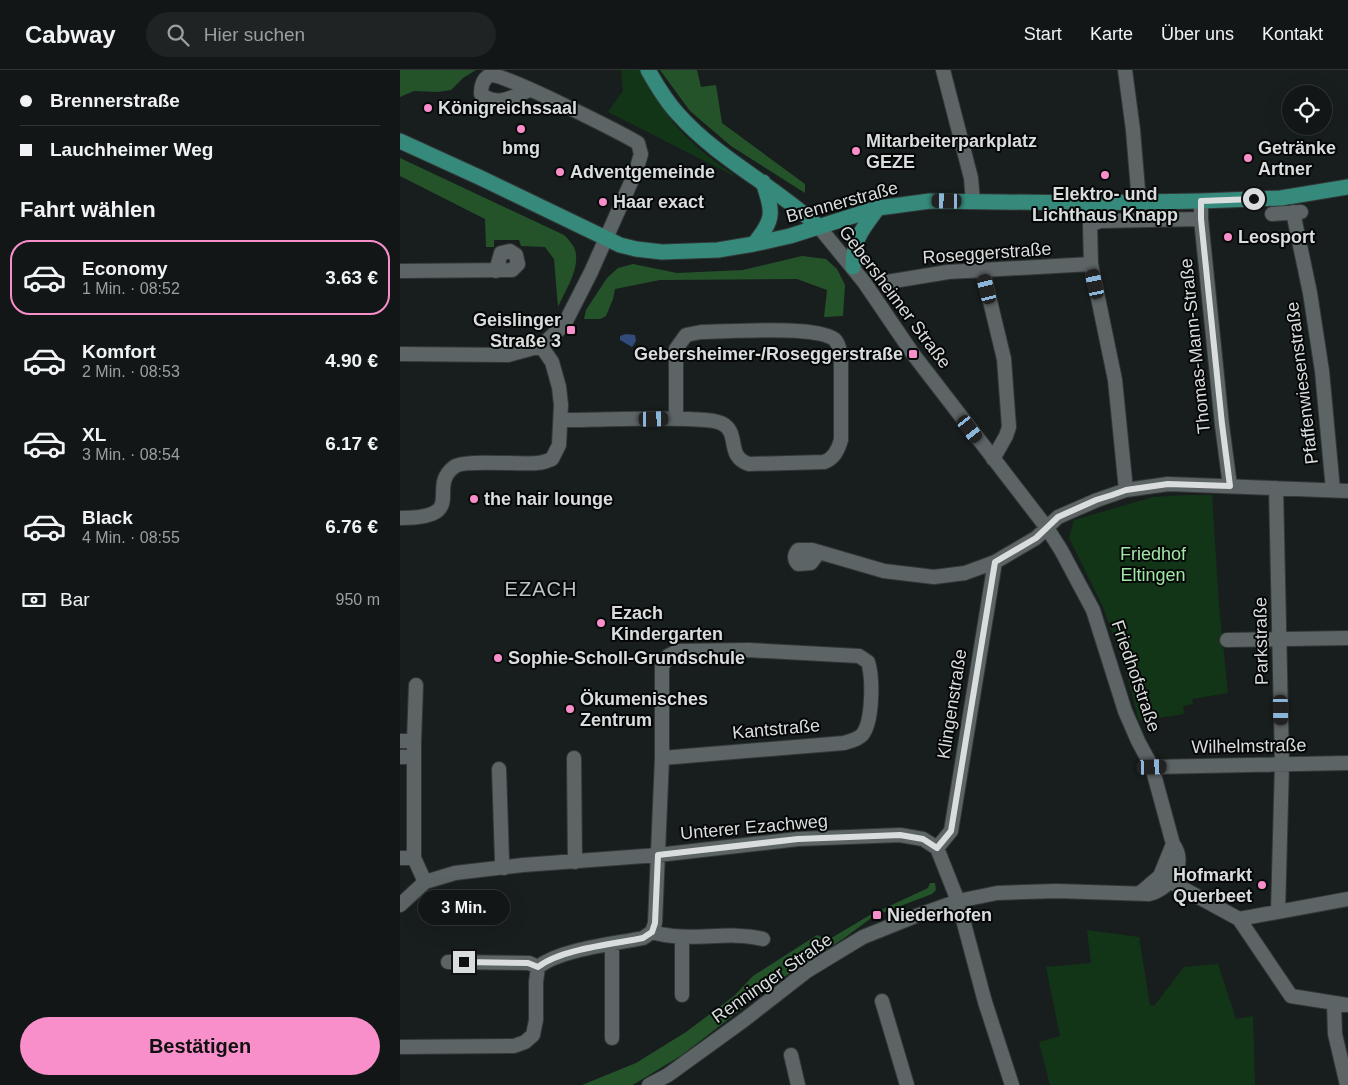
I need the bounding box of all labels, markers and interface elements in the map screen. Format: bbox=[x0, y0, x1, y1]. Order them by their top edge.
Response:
search box bbox=[146, 12, 496, 57]
text: Cabway bbox=[25, 21, 116, 48]
icon: search bbox=[164, 21, 192, 49]
text: Hier suchen bbox=[204, 24, 305, 45]
text: Start bbox=[1024, 24, 1062, 44]
text: Karte bbox=[1090, 24, 1133, 44]
text: Über uns bbox=[1161, 24, 1234, 44]
text: Kontakt bbox=[1262, 24, 1323, 44]
map controls bbox=[1282, 85, 1332, 135]
button: locate bbox=[1282, 85, 1332, 135]
text: Brennerstraße bbox=[50, 90, 180, 111]
place label: Königreichssaal bbox=[438, 98, 577, 118]
marker: Königreichssaal bbox=[422, 102, 434, 114]
marker: bmg bbox=[515, 123, 527, 135]
place label: Mitarbeiterparkplatz GEZE bbox=[866, 131, 1037, 172]
place label: bmg bbox=[502, 138, 540, 158]
place label: Getränke Artner bbox=[1258, 138, 1336, 179]
text: Lauchheimer Weg bbox=[50, 139, 213, 160]
marker: Mitarbeiterparkplatz GEZE bbox=[850, 145, 862, 157]
marker: Getränke Artner bbox=[1242, 152, 1254, 164]
place label: Adventgemeinde bbox=[570, 162, 715, 182]
marker: Adventgemeinde bbox=[554, 166, 566, 178]
marker: Elektro- und Lichthaus Knapp bbox=[1099, 169, 1111, 181]
street label: Brennerstraße bbox=[784, 177, 900, 227]
place label: Elektro- und Lichthaus Knapp bbox=[1032, 184, 1178, 225]
route start bbox=[1243, 188, 1265, 210]
place label: Haar exact bbox=[613, 192, 704, 212]
car bbox=[931, 193, 962, 209]
marker: Haar exact bbox=[597, 196, 609, 208]
text: Fahrt wählen bbox=[20, 197, 156, 222]
street label: Gebersheimer Straße bbox=[835, 222, 955, 372]
place label: Leosport bbox=[1238, 227, 1315, 247]
marker: Leosport bbox=[1222, 231, 1234, 243]
street label: Roseggerstraße bbox=[922, 239, 1052, 267]
icon: car bbox=[22, 255, 67, 300]
street label: Thomas-Mann-Straße bbox=[1176, 257, 1214, 435]
text: Economy bbox=[82, 258, 168, 279]
text: 3.63 € bbox=[325, 267, 378, 288]
car bbox=[1084, 268, 1105, 300]
car bbox=[976, 273, 997, 305]
text: 1 Min. · 08:52 bbox=[82, 280, 180, 297]
street label: Pfaffenwiesenstraße bbox=[1282, 301, 1322, 465]
place label: Geislinger Straße 3 bbox=[473, 310, 561, 351]
marker: Geislinger Straße 3 bbox=[565, 324, 577, 336]
icon: car bbox=[22, 338, 67, 383]
text: Komfort bbox=[82, 341, 156, 362]
place label: Gebersheimer-/Roseggerstraße bbox=[634, 344, 903, 364]
marker: Gebersheimer-/Roseggerstraße bbox=[907, 348, 919, 360]
text: 4.90 € bbox=[325, 350, 378, 371]
text: 2 Min. · 08:53 bbox=[82, 363, 180, 380]
car bbox=[638, 411, 669, 427]
car bbox=[954, 413, 985, 445]
icon: car bbox=[22, 421, 67, 466]
text: XL bbox=[82, 424, 106, 445]
text: 6.17 € bbox=[325, 433, 378, 454]
text: 3 Min. · 08:54 bbox=[82, 446, 180, 463]
place label: the hair lounge bbox=[484, 489, 613, 509]
marker: the hair lounge bbox=[468, 493, 480, 505]
icon: car bbox=[22, 504, 67, 549]
text: Black bbox=[82, 507, 133, 528]
text: 6.76 € bbox=[325, 516, 378, 537]
text: 4 Min. · 08:55 bbox=[82, 529, 180, 546]
park label: Friedhof Eltingen bbox=[1120, 544, 1187, 585]
district label: EZACH bbox=[505, 578, 577, 600]
icon: cash bbox=[20, 586, 48, 614]
text: Bar bbox=[60, 589, 90, 610]
text: 950 m bbox=[336, 591, 380, 608]
street label: Parkstraße bbox=[1250, 597, 1272, 685]
place label: Ezach Kindergarten bbox=[611, 603, 723, 644]
marker: Ezach Kindergarten bbox=[595, 617, 607, 629]
street label: Friedhofstraße bbox=[1107, 617, 1165, 735]
place label: Sophie-Scholl-Grundschule bbox=[508, 648, 745, 668]
street label: Klingenstraße bbox=[933, 648, 971, 760]
marker: Sophie-Scholl-Grundschule bbox=[492, 652, 504, 664]
place label: Ökumenisches Zentrum bbox=[580, 689, 708, 730]
car bbox=[1273, 695, 1288, 725]
marker: Ökumenisches Zentrum bbox=[564, 703, 576, 715]
street label: Kantstraße bbox=[731, 715, 821, 743]
street label: Wilhelmstraße bbox=[1191, 735, 1307, 757]
car bbox=[1136, 759, 1167, 775]
street label: Unterer Ezachweg bbox=[679, 811, 829, 843]
place label: Hofmarkt Querbeet bbox=[1173, 865, 1252, 906]
marker: Hofmarkt Querbeet bbox=[1256, 879, 1268, 891]
callout: 3 Min. bbox=[418, 890, 510, 924]
text: 3 Min. bbox=[441, 899, 487, 916]
place label: Niederhofen bbox=[887, 905, 992, 925]
marker: Niederhofen bbox=[871, 909, 883, 921]
street label: Renninger Straße bbox=[708, 929, 836, 1027]
route end bbox=[453, 951, 475, 973]
button: Bestätigen bbox=[20, 1017, 380, 1075]

